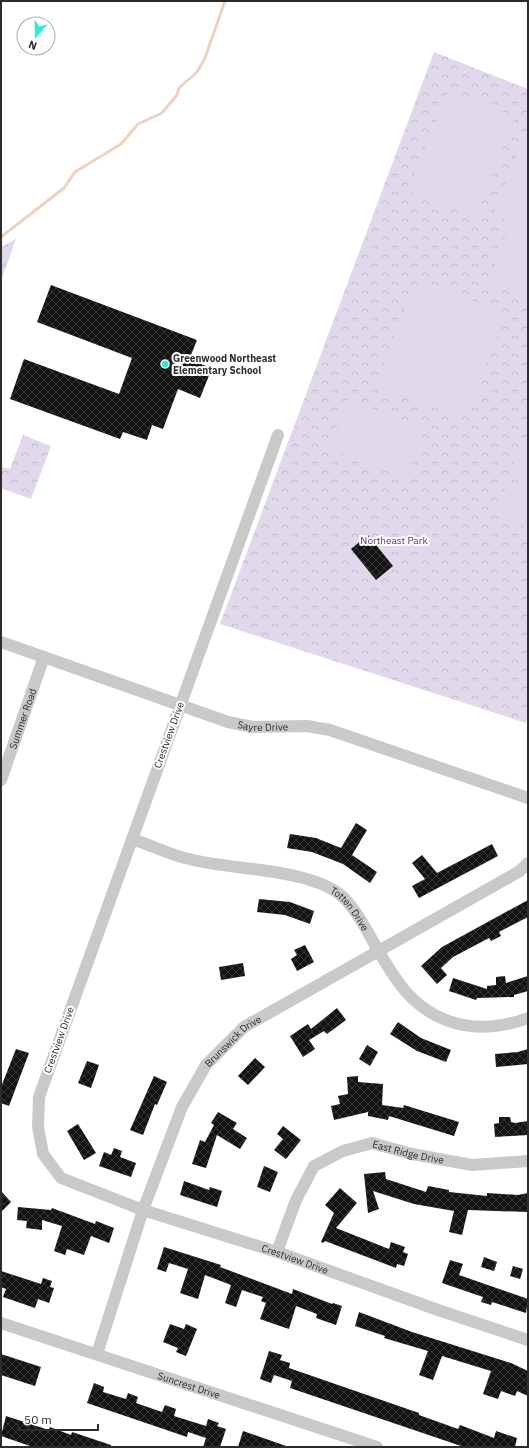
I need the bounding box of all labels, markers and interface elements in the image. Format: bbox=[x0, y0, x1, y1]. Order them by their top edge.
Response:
north arrow bbox=[16, 16, 56, 56]
text: N bbox=[26, 37, 39, 53]
place label: Greenwood Northeast Elementary School bbox=[173, 352, 276, 377]
marker: Greenwood Northeast Elementary School bbox=[160, 359, 170, 369]
park label: Northeast Park bbox=[360, 534, 428, 547]
street label: Summer Road bbox=[6, 687, 39, 751]
street label: Crestview Drive bbox=[151, 700, 187, 770]
street label: Sayre Drive bbox=[236, 718, 289, 733]
street label: Totten Drive bbox=[328, 883, 372, 933]
street label: Crestview Drive bbox=[41, 1005, 77, 1075]
street label: Brunswick Drive bbox=[201, 1012, 264, 1070]
street label: East Ridge Drive bbox=[371, 1137, 446, 1166]
street label: Crestview Drive bbox=[260, 1241, 331, 1277]
street label: Suncrest Drive bbox=[156, 1369, 223, 1402]
scale bar bbox=[18, 1406, 98, 1432]
text: 50 m bbox=[24, 1412, 52, 1427]

